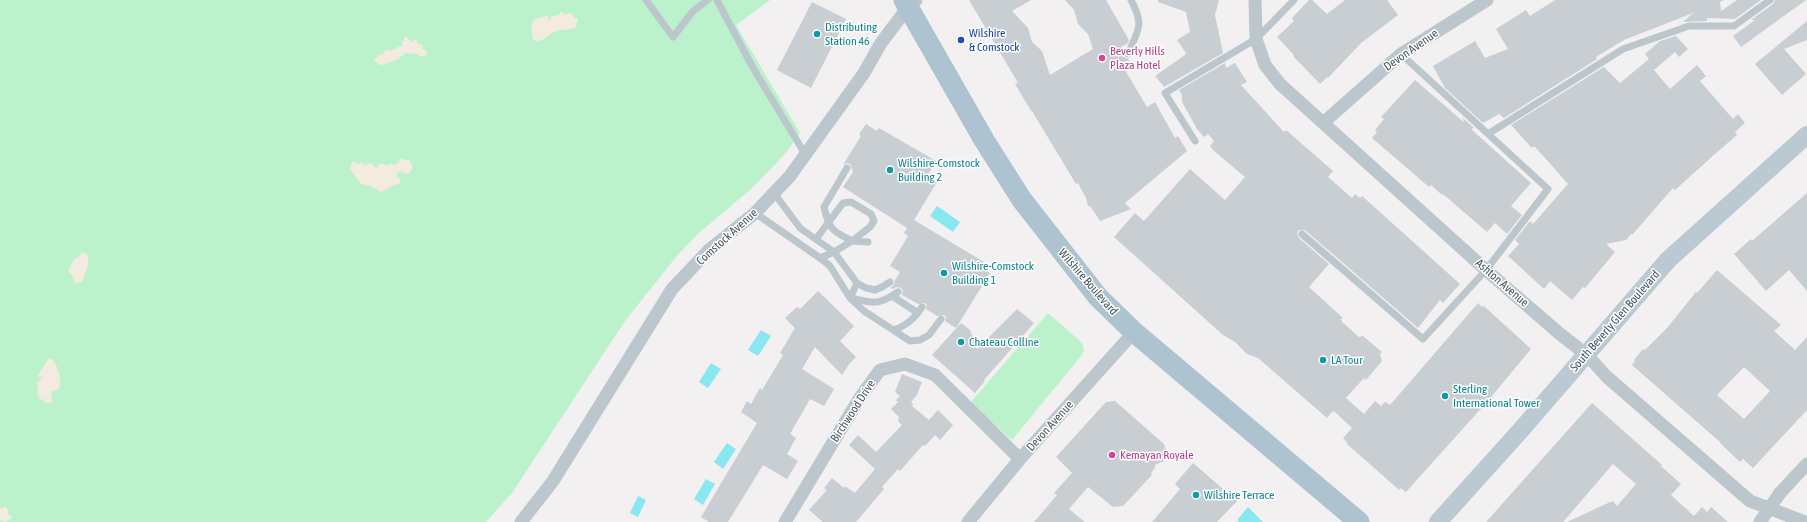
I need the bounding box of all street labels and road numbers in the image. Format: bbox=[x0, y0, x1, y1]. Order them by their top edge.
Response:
street label: Devon Avenue bbox=[1381, 26, 1441, 74]
street label: Comstock Avenue bbox=[693, 206, 761, 268]
street label: Wilshire Boulevard bbox=[1055, 246, 1121, 318]
street label: Ashton Avenue bbox=[1473, 256, 1531, 310]
street label: South Beverly Glen Boulevard bbox=[1567, 267, 1663, 375]
street label: Birchwood Drive bbox=[828, 377, 878, 445]
street label: Devon Avenue bbox=[1024, 398, 1076, 454]

